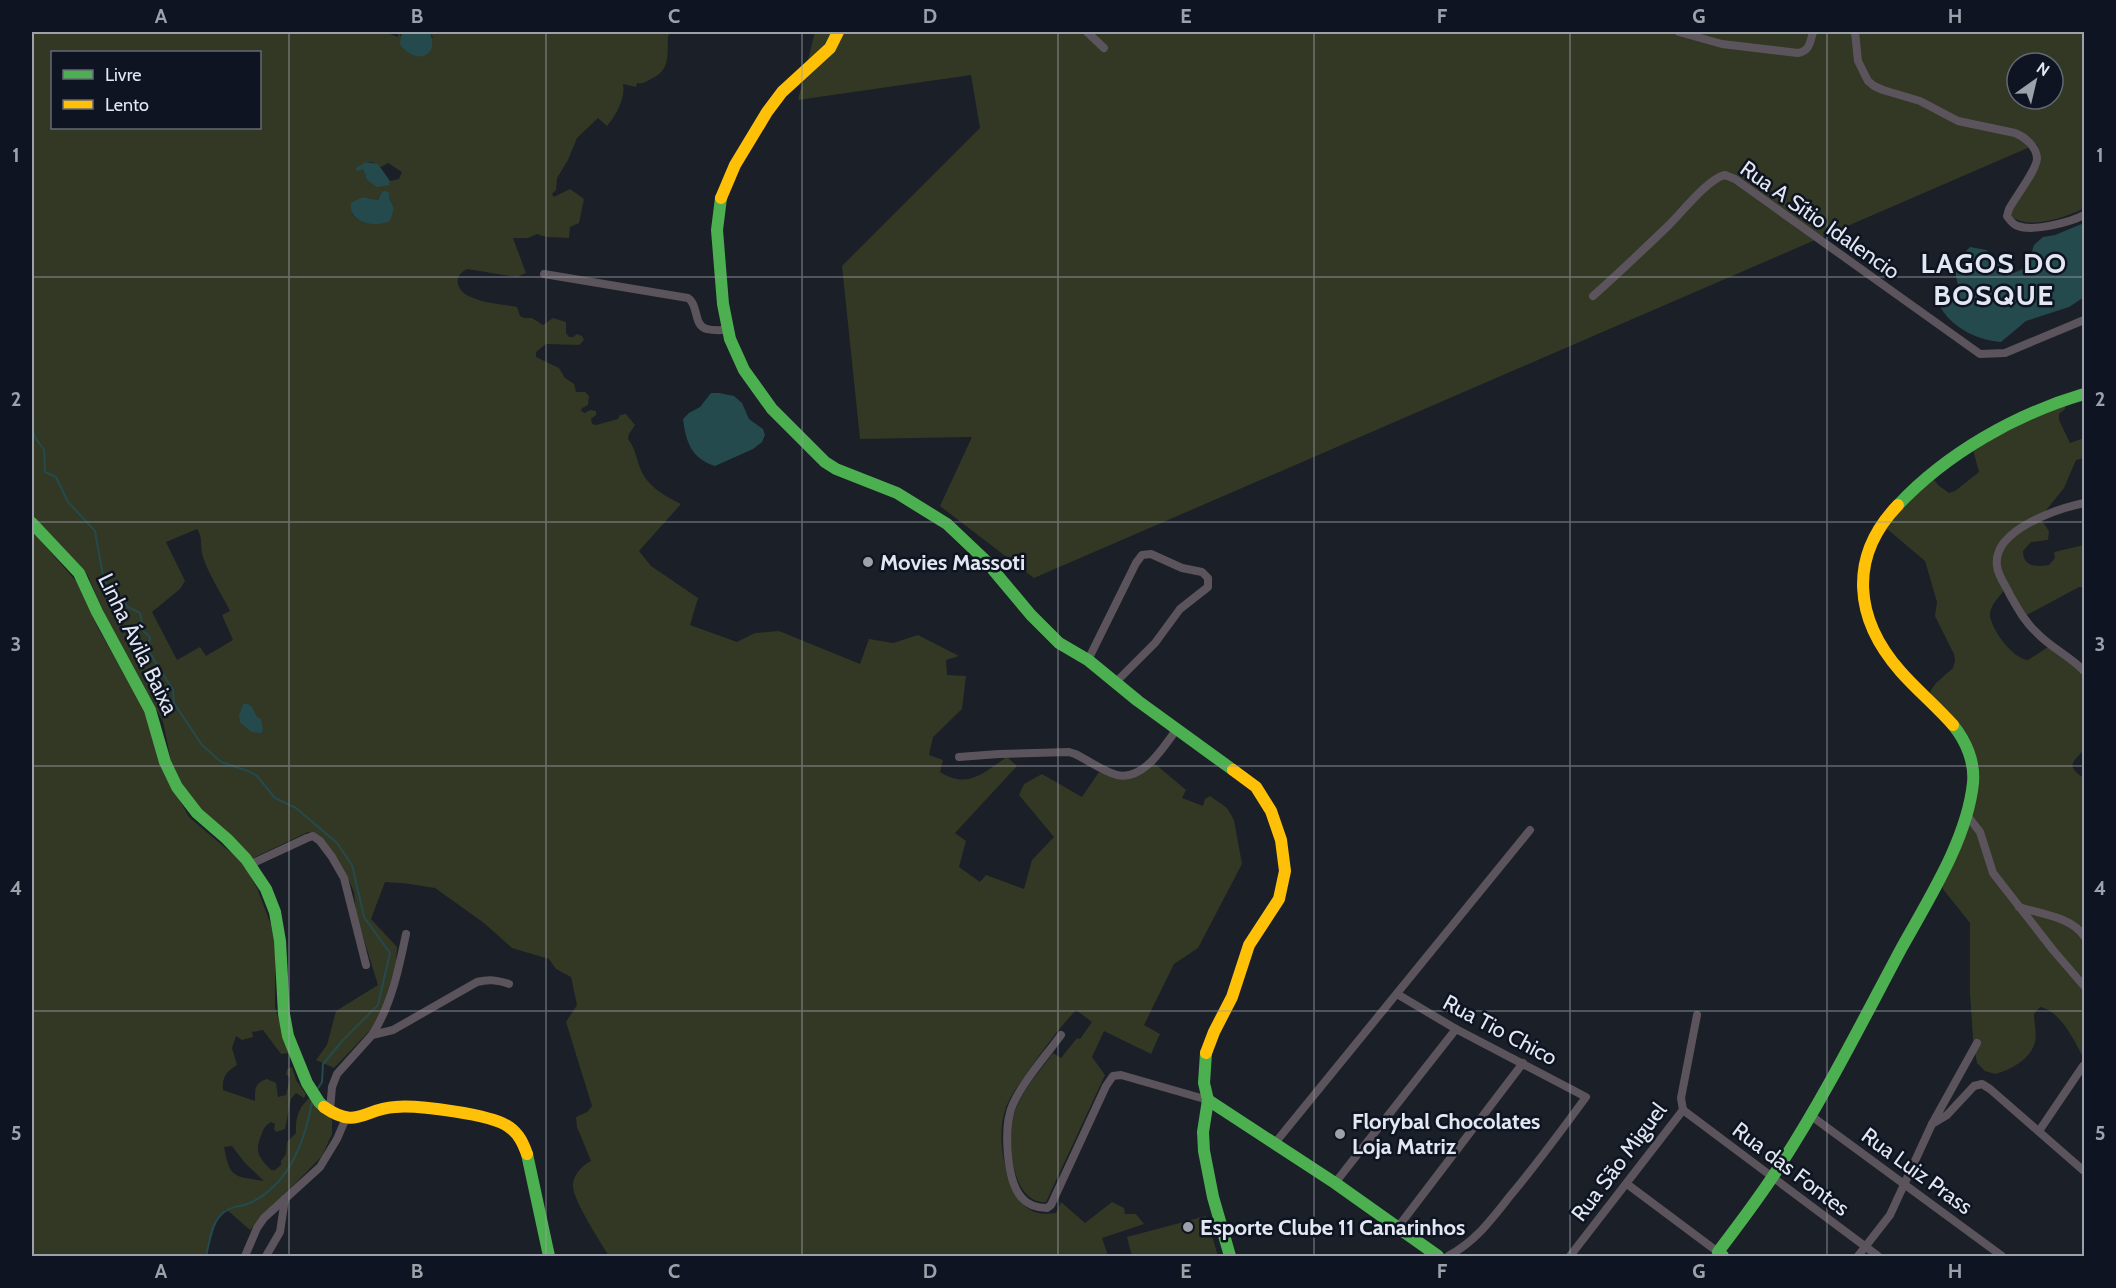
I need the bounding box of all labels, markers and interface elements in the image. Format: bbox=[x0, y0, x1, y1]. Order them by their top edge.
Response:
text: A bbox=[155, 4, 168, 28]
text: B bbox=[411, 4, 423, 28]
text: C bbox=[668, 4, 680, 28]
text: D bbox=[923, 4, 937, 28]
text: E bbox=[1180, 4, 1192, 28]
text: F bbox=[1437, 4, 1448, 28]
text: G bbox=[1692, 4, 1706, 28]
text: H bbox=[1948, 4, 1962, 28]
legend bbox=[51, 51, 261, 129]
north arrow bbox=[2005, 51, 2065, 111]
text: N bbox=[2033, 58, 2053, 80]
text: Livre bbox=[105, 64, 141, 86]
text: Lento bbox=[105, 94, 149, 116]
text: 1 bbox=[12, 143, 20, 167]
text: 1 bbox=[2096, 143, 2104, 167]
street label: Rua A Sítio Idalencio bbox=[1735, 155, 1905, 285]
district label: LAGOS DO BOSQUE bbox=[1920, 246, 2068, 312]
text: 2 bbox=[11, 387, 21, 411]
text: 2 bbox=[2095, 387, 2105, 411]
place label: Movies Massoti bbox=[880, 549, 1025, 576]
marker: Movies Massoti bbox=[861, 555, 875, 569]
street label: Linha Ávila Baixa bbox=[92, 569, 184, 719]
text: 3 bbox=[11, 632, 21, 656]
text: 3 bbox=[2095, 632, 2105, 656]
text: 4 bbox=[10, 876, 22, 900]
text: 4 bbox=[2094, 876, 2106, 900]
street label: Rua Tio Chico bbox=[1438, 989, 1562, 1071]
street label: Rua São Miguel bbox=[1566, 1097, 1673, 1227]
place label: Florybal Chocolates Loja Matriz bbox=[1352, 1108, 1540, 1160]
street label: Rua das Fontes bbox=[1727, 1116, 1855, 1222]
text: 5 bbox=[11, 1121, 21, 1145]
text: 5 bbox=[2095, 1121, 2105, 1145]
street label: Rua Luiz Prass bbox=[1856, 1122, 1978, 1220]
marker: Florybal Chocolates Loja Matriz bbox=[1333, 1127, 1347, 1141]
place label: Esporte Clube 11 Canarinhos bbox=[1200, 1214, 1465, 1241]
marker: Esporte Clube 11 Canarinhos bbox=[1181, 1220, 1195, 1234]
text: A bbox=[155, 1259, 168, 1283]
text: B bbox=[411, 1259, 423, 1283]
text: C bbox=[668, 1259, 680, 1283]
text: D bbox=[923, 1259, 937, 1283]
text: E bbox=[1180, 1259, 1192, 1283]
text: F bbox=[1437, 1259, 1448, 1283]
text: G bbox=[1692, 1259, 1706, 1283]
text: H bbox=[1948, 1259, 1962, 1283]

